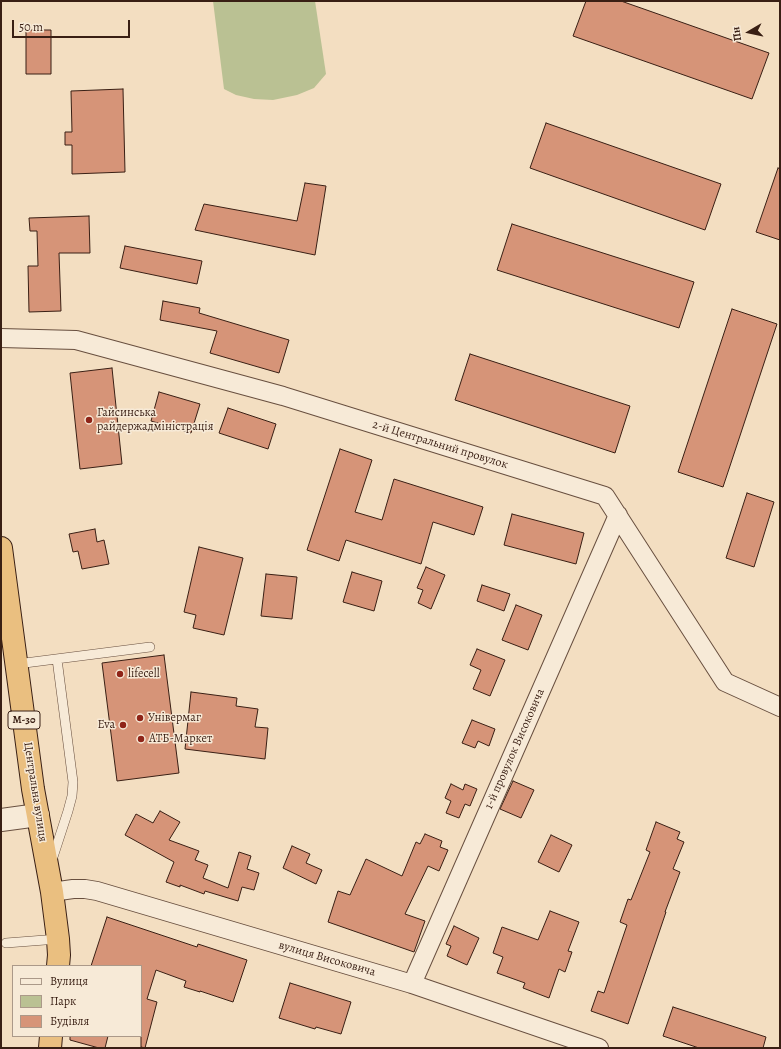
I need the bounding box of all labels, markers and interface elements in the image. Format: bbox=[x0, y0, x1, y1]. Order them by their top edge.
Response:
scale bar bbox=[14, 12, 132, 38]
north arrow bbox=[729, 12, 769, 52]
text: 50 m bbox=[19, 19, 43, 35]
text: Пн bbox=[728, 26, 745, 42]
place label: Гайсинська райдержадміністрація bbox=[97, 406, 214, 434]
marker: Гайсинська райдержадміністрація bbox=[84, 415, 94, 425]
street label: 2-й Центральний провулок bbox=[370, 417, 510, 473]
place label: lifecell bbox=[128, 667, 160, 681]
marker: lifecell bbox=[115, 669, 125, 679]
street label: 1-й провулок Високовича bbox=[482, 687, 548, 811]
road number: М-30 bbox=[8, 711, 40, 729]
place label: Універмаг bbox=[148, 711, 201, 725]
marker: Універмаг bbox=[135, 713, 145, 723]
place label: Eva bbox=[98, 718, 115, 732]
marker: Eva bbox=[118, 720, 128, 730]
place label: АТБ-Маркет bbox=[149, 732, 212, 746]
marker: АТБ-Маркет bbox=[136, 734, 146, 744]
street label: Центральна вулиця bbox=[20, 741, 50, 843]
street label: вулиця Високовича bbox=[277, 938, 377, 980]
legend bbox=[12, 965, 142, 1037]
text: Вулиця bbox=[50, 973, 88, 989]
text: Парк bbox=[50, 993, 76, 1009]
text: Будівля bbox=[50, 1013, 89, 1029]

